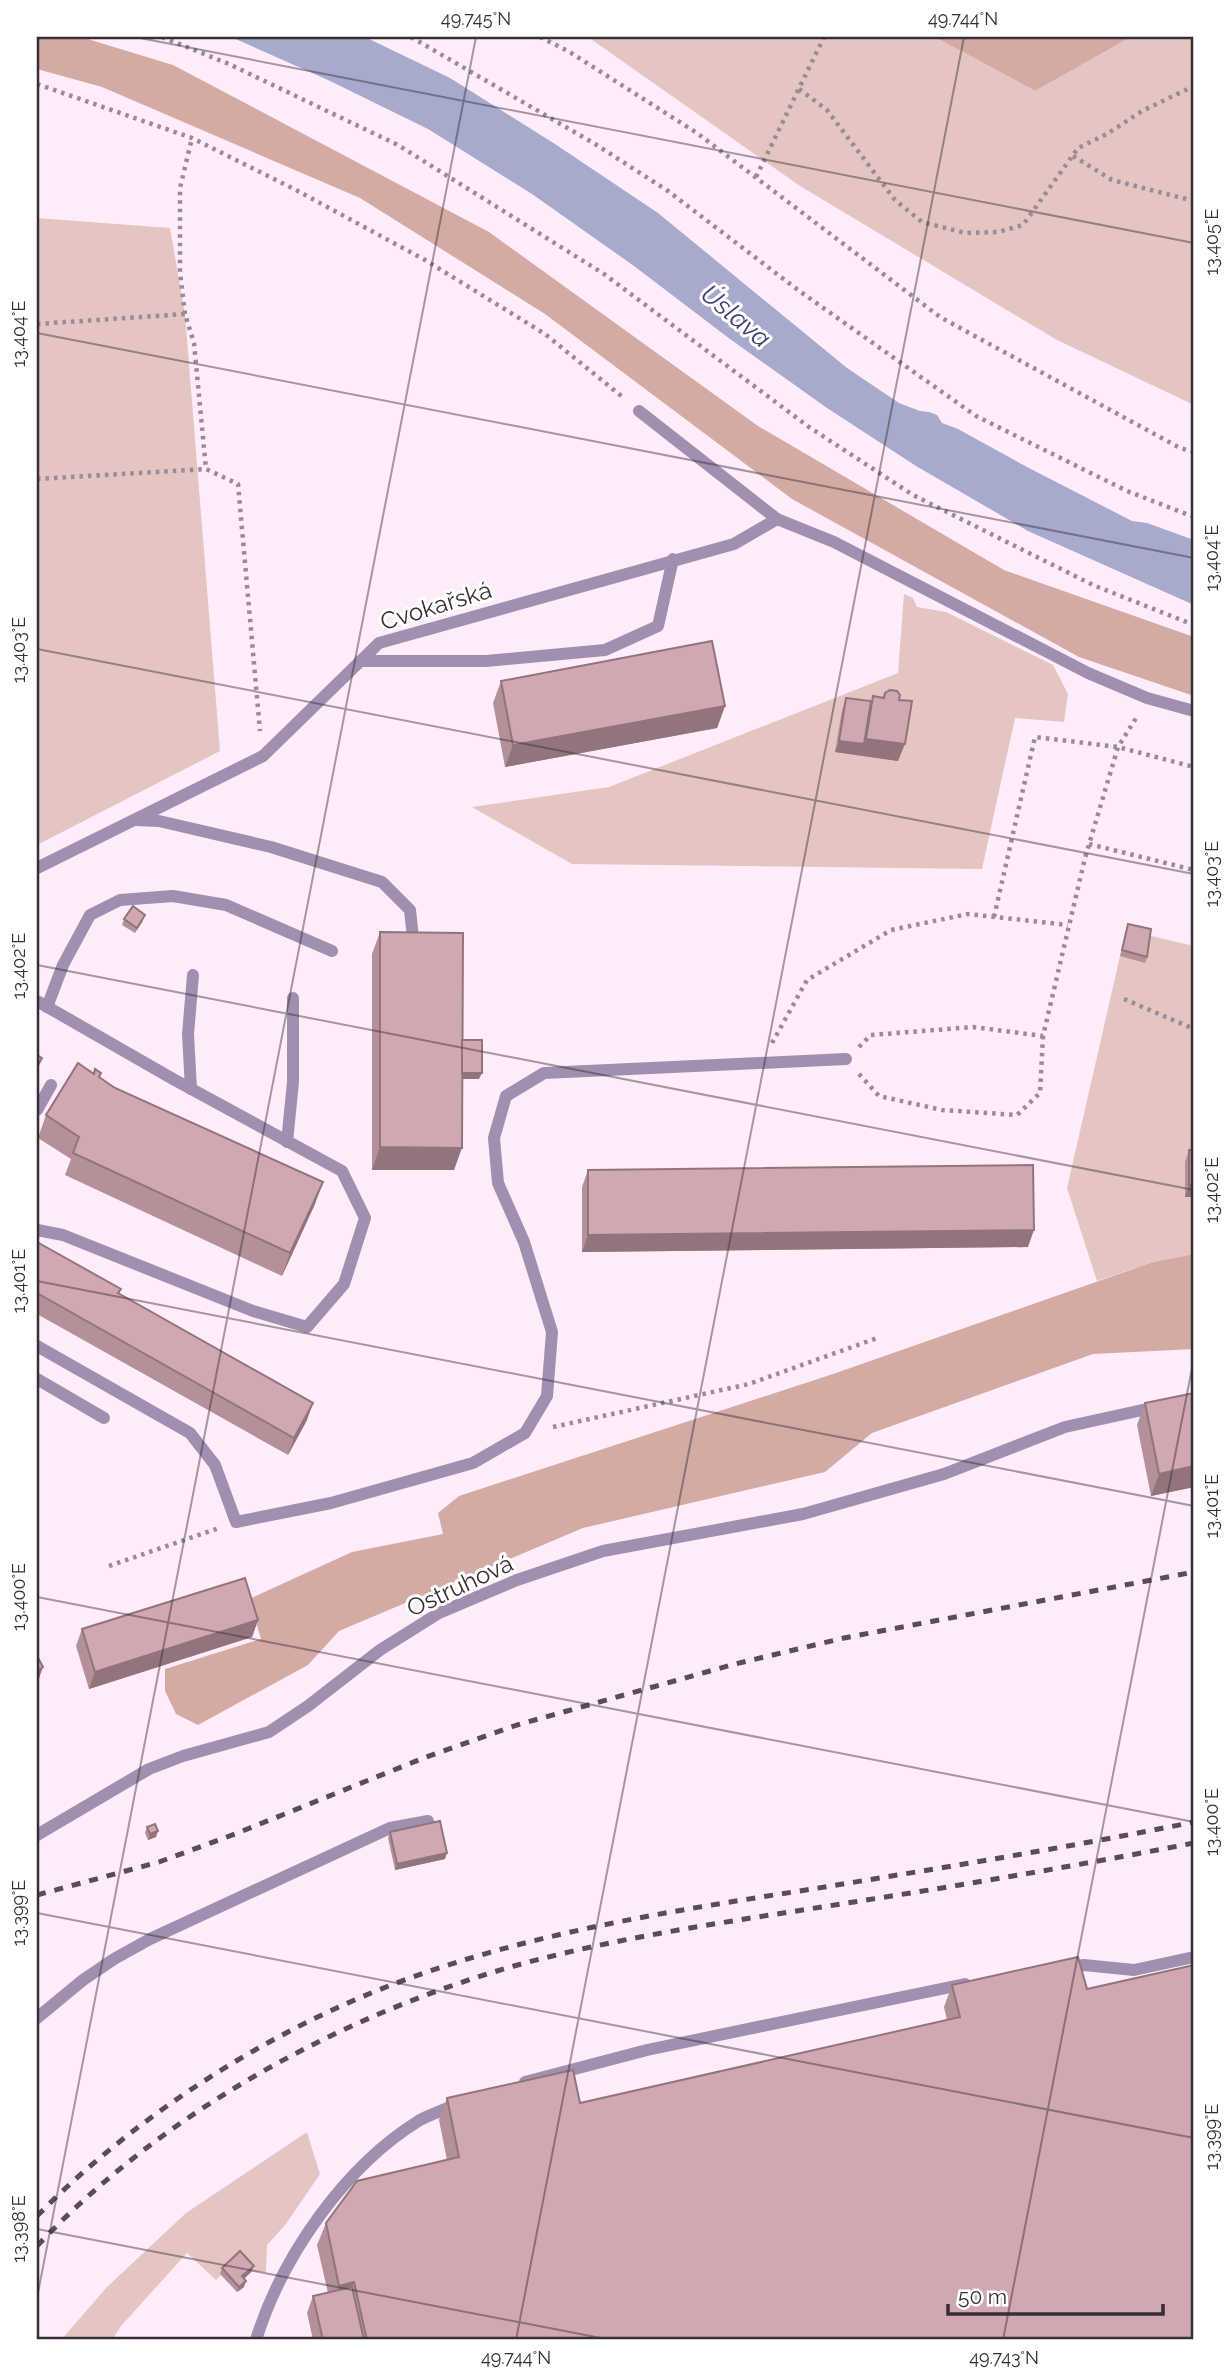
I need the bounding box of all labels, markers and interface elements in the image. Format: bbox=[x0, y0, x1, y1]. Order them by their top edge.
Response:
text: 49.745°N bbox=[441, 8, 511, 29]
text: 49.744°N bbox=[928, 8, 998, 29]
text: 13.405°E bbox=[1201, 208, 1222, 276]
water label: Úslava bbox=[695, 278, 777, 354]
text: 13.404°E bbox=[8, 301, 29, 367]
text: 13.404°E bbox=[1201, 525, 1222, 591]
street label: Cvokařská bbox=[377, 575, 495, 636]
text: 13.403°E bbox=[8, 617, 29, 683]
text: 13.403°E bbox=[1201, 841, 1222, 907]
text: 13.402°E bbox=[8, 933, 29, 999]
text: 13.402°E bbox=[1201, 1157, 1222, 1223]
text: 13.401°E bbox=[8, 1249, 29, 1313]
text: 13.401°E bbox=[1201, 1474, 1222, 1538]
street label: Ostruhová bbox=[402, 1548, 517, 1623]
text: 13.400°E bbox=[8, 1563, 29, 1631]
text: 13.400°E bbox=[1201, 1788, 1222, 1856]
text: 13.399°E bbox=[8, 1880, 29, 1946]
text: 13.399°E bbox=[1201, 2104, 1222, 2170]
text: 13.398°E bbox=[8, 2195, 29, 2263]
scale bar bbox=[948, 2272, 1163, 2316]
text: 50 m bbox=[958, 2284, 1007, 2309]
text: 49.744°N bbox=[481, 2347, 551, 2368]
text: 49.743°N bbox=[969, 2347, 1039, 2368]

